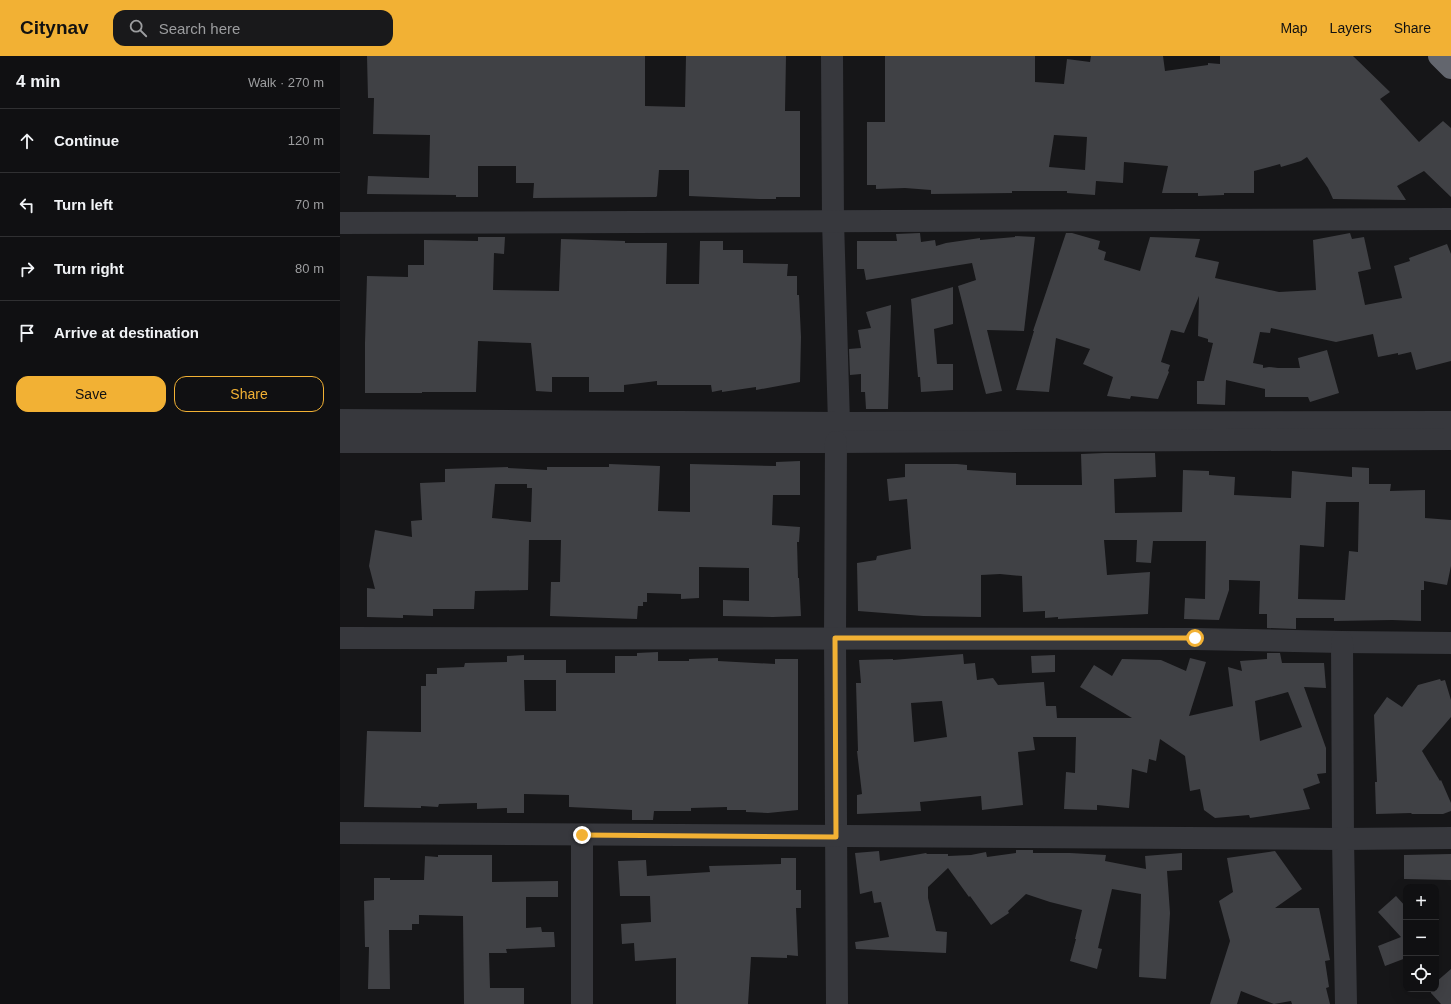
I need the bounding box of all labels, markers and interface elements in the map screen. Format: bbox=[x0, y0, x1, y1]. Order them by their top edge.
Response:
search box bbox=[113, 10, 393, 46]
text: Citynav bbox=[20, 17, 89, 38]
icon: search bbox=[127, 17, 149, 39]
text: Search here bbox=[159, 20, 240, 37]
text: Map bbox=[1280, 20, 1308, 36]
text: Layers bbox=[1330, 20, 1372, 36]
text: Share bbox=[1394, 20, 1431, 36]
text: 4 min bbox=[16, 72, 60, 91]
text: Walk · 270 m bbox=[248, 75, 324, 90]
icon: ahead bbox=[16, 130, 38, 152]
text: Continue bbox=[54, 132, 119, 149]
text: 120 m bbox=[288, 133, 324, 148]
icon: left bbox=[16, 194, 38, 216]
text: Turn left bbox=[54, 196, 113, 213]
text: 70 m bbox=[295, 197, 324, 212]
icon: right bbox=[16, 258, 38, 280]
text: Turn right bbox=[54, 260, 124, 277]
text: 80 m bbox=[295, 261, 324, 276]
icon: arrive bbox=[16, 322, 38, 344]
text: Arrive at destination bbox=[54, 324, 199, 341]
button: Save bbox=[16, 376, 166, 412]
button: Share bbox=[174, 376, 324, 412]
route start bbox=[1186, 629, 1204, 647]
route end bbox=[573, 826, 591, 844]
map controls bbox=[1403, 884, 1439, 992]
button: + bbox=[1403, 884, 1439, 920]
button: − bbox=[1403, 920, 1439, 956]
button: locate bbox=[1403, 956, 1439, 992]

